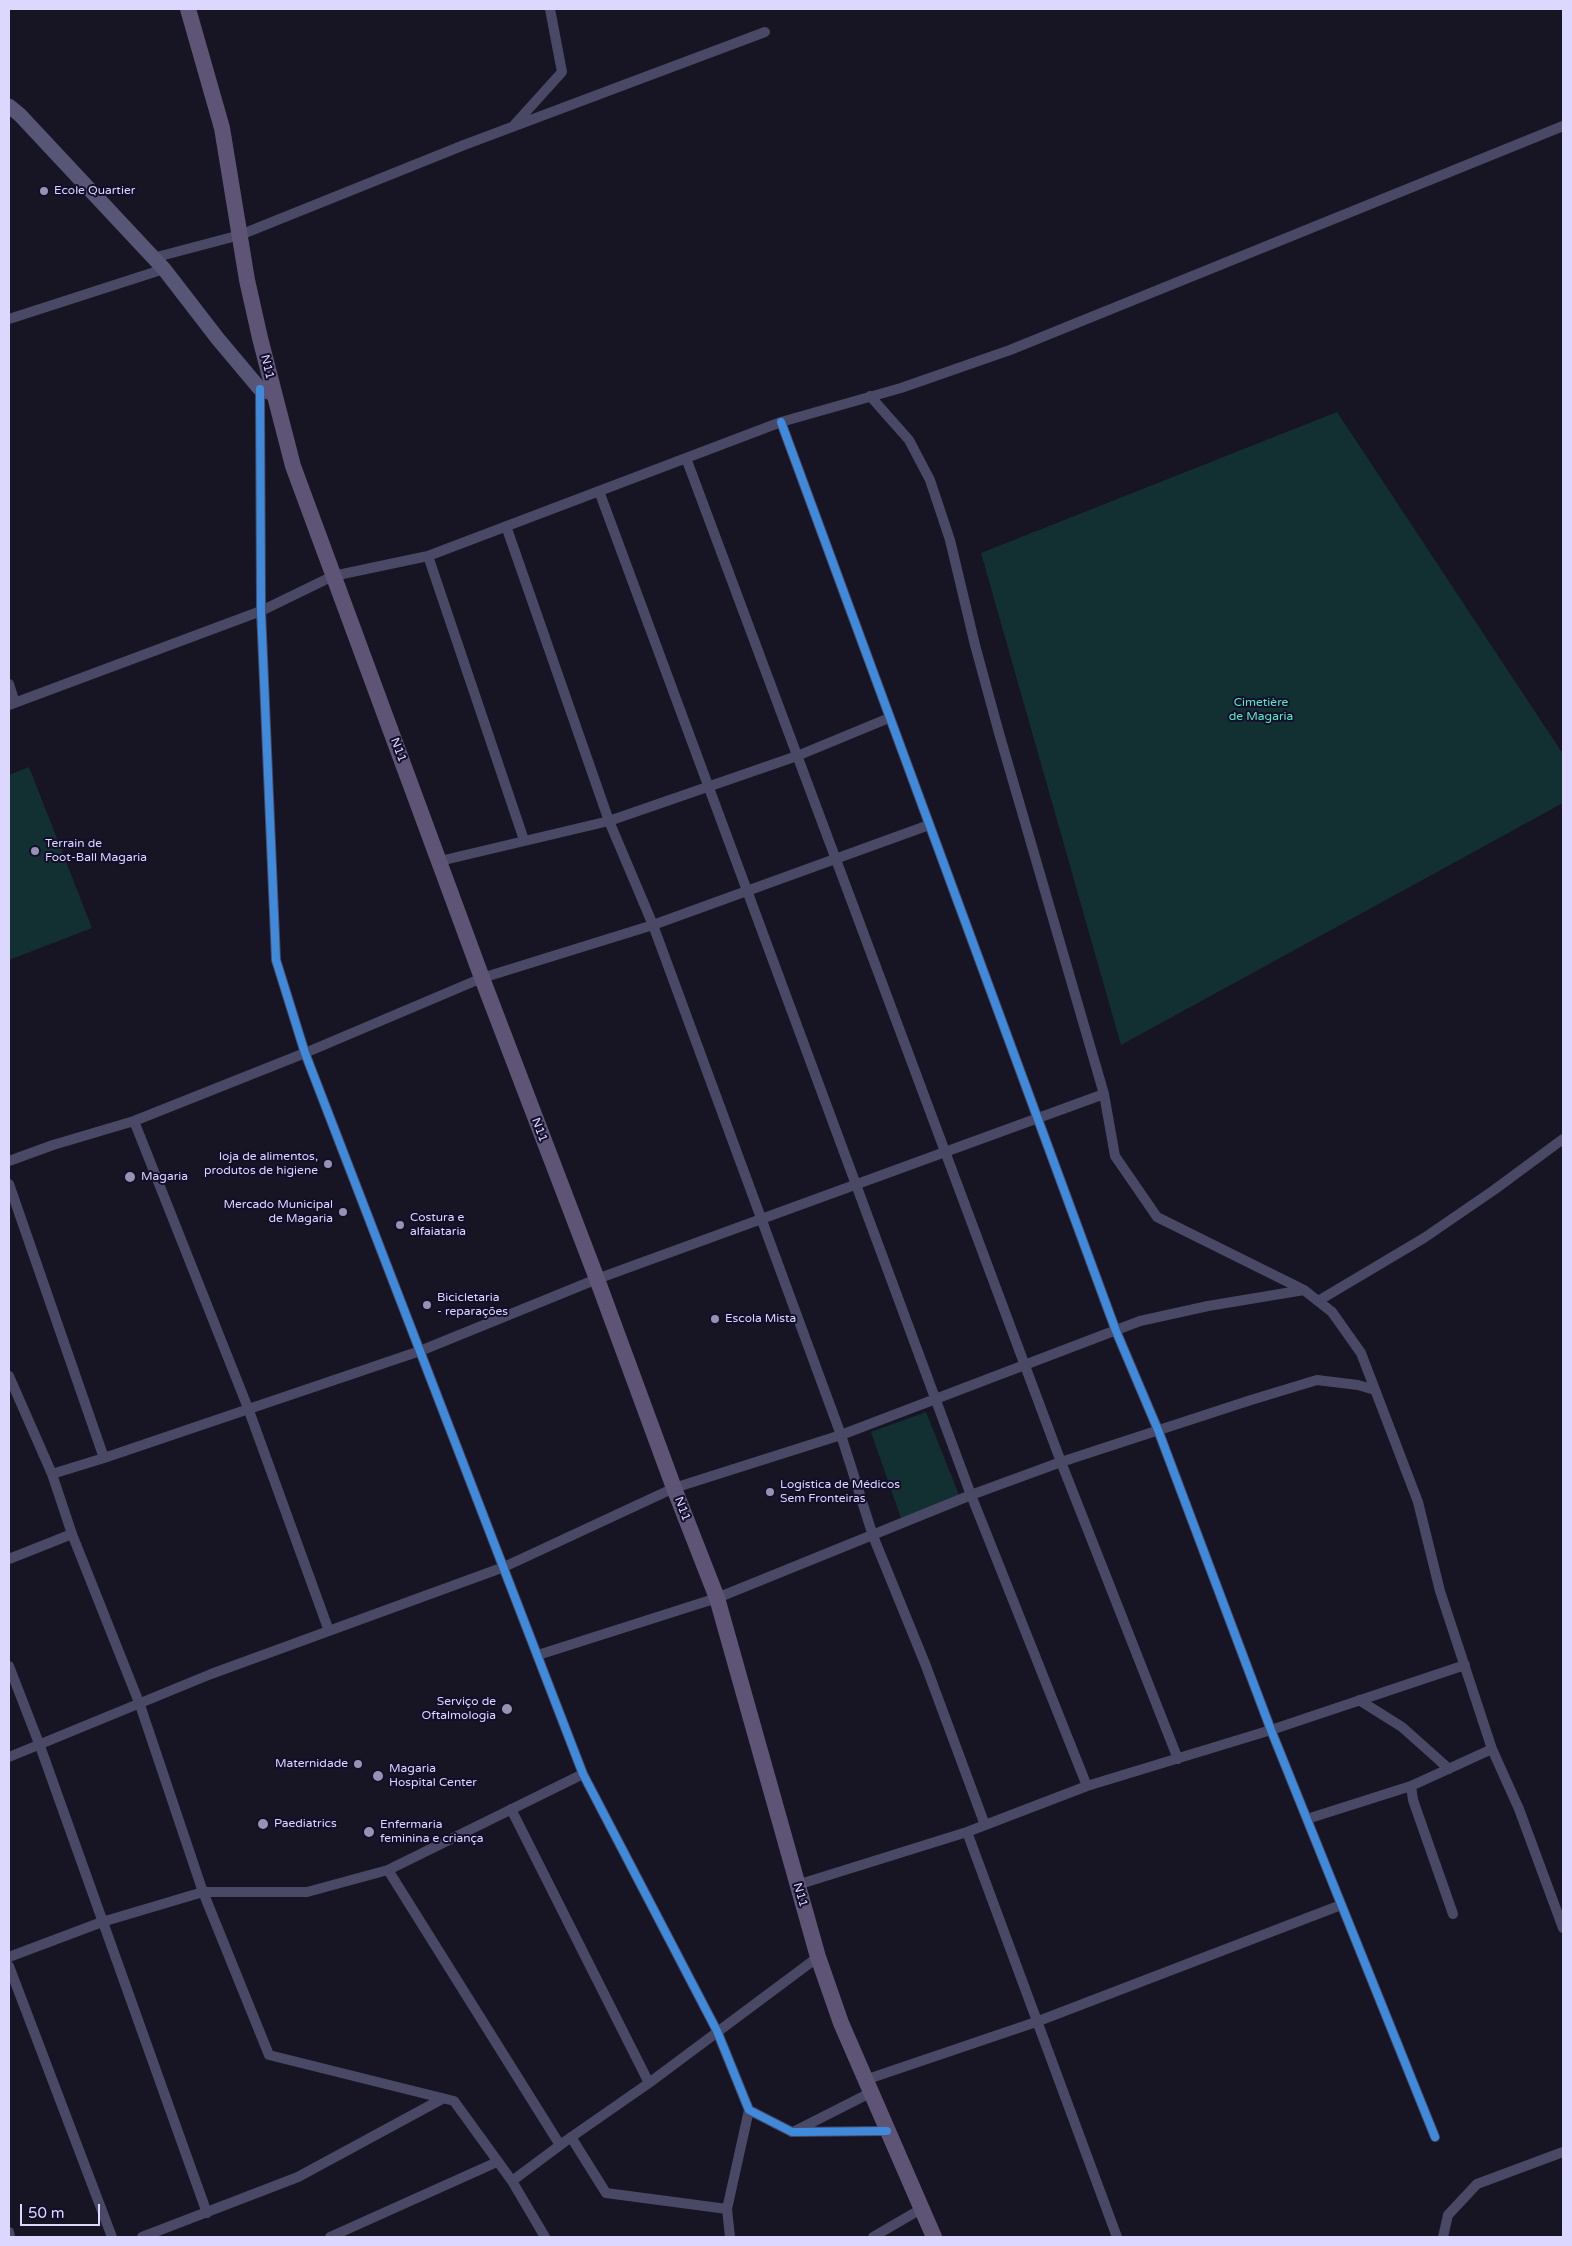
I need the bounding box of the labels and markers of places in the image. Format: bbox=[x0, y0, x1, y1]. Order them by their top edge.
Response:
place label: Ecole Quartier bbox=[54, 184, 135, 198]
marker: Ecole Quartier bbox=[38, 185, 50, 197]
place label: Terrain de Foot-Ball Magaria bbox=[45, 837, 147, 865]
marker: Terrain de Foot-Ball Magaria bbox=[29, 845, 41, 857]
place label: loja de alimentos, produtos de higiene bbox=[204, 1150, 318, 1178]
marker: loja de alimentos, produtos de higiene bbox=[322, 1158, 334, 1170]
marker: Magaria bbox=[123, 1170, 137, 1184]
place label: Magaria bbox=[141, 1170, 188, 1184]
place label: Mercado Municipal de Magaria bbox=[224, 1198, 333, 1226]
marker: Mercado Municipal de Magaria bbox=[337, 1206, 349, 1218]
place label: Costura e alfaiataria bbox=[410, 1211, 466, 1239]
marker: Costura e alfaiataria bbox=[394, 1219, 406, 1231]
place label: Bicicletaria - reparações bbox=[437, 1291, 508, 1319]
marker: Bicicletaria - reparações bbox=[421, 1299, 433, 1311]
place label: Escola Mista bbox=[725, 1312, 796, 1326]
marker: Escola Mista bbox=[709, 1313, 721, 1325]
place label: Logística de Médicos Sem Fronteiras bbox=[780, 1478, 900, 1506]
marker: Logística de Médicos Sem Fronteiras bbox=[764, 1486, 776, 1498]
place label: Serviço de Oftalmologia bbox=[422, 1695, 496, 1723]
marker: Serviço de Oftalmologia bbox=[500, 1702, 514, 1716]
place label: Maternidade bbox=[275, 1757, 348, 1771]
marker: Maternidade bbox=[352, 1758, 364, 1770]
place label: Magaria Hospital Center bbox=[389, 1762, 477, 1790]
marker: Magaria Hospital Center bbox=[371, 1769, 385, 1783]
marker: Paediatrics bbox=[256, 1817, 270, 1831]
place label: Paediatrics bbox=[274, 1817, 337, 1831]
place label: Enfermaria feminina e criança bbox=[380, 1818, 484, 1846]
marker: Enfermaria feminina e criança bbox=[362, 1825, 376, 1839]

